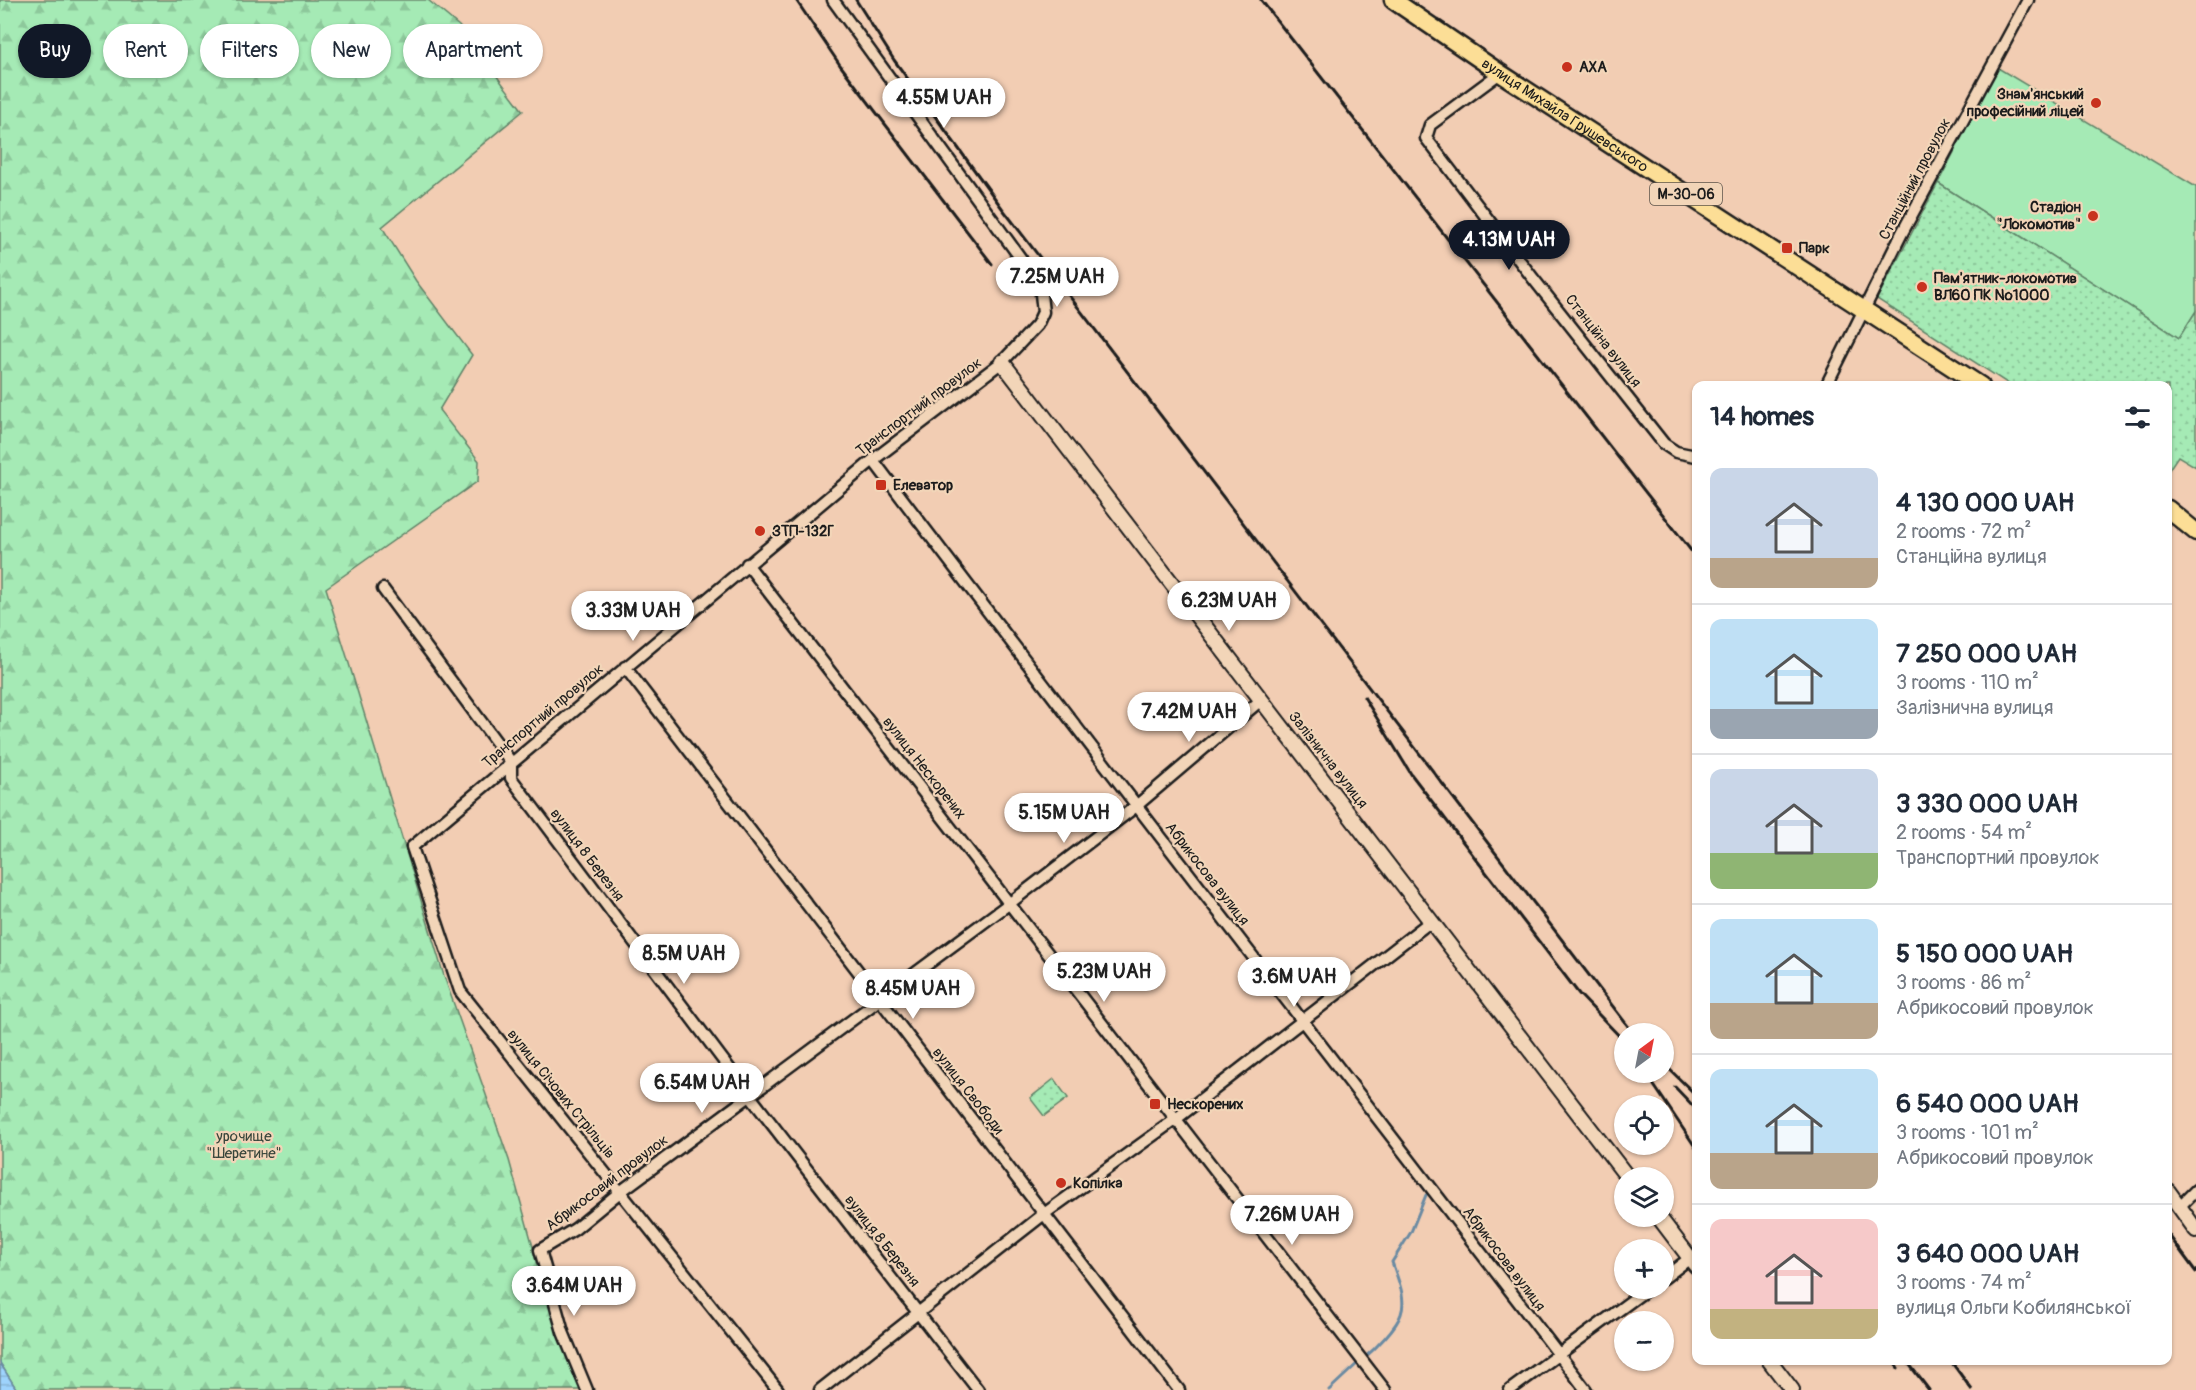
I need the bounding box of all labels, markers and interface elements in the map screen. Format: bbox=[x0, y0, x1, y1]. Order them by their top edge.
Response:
chip: Buy bbox=[18, 24, 91, 78]
chip: Rent bbox=[103, 24, 188, 78]
chip: Filters bbox=[200, 24, 299, 78]
chip: New bbox=[311, 24, 391, 78]
chip: Apartment bbox=[403, 24, 543, 78]
street label: вулиця Михайла Грушевського bbox=[1478, 54, 1652, 176]
place label: AXA bbox=[1579, 58, 1607, 77]
marker: AXA bbox=[1560, 60, 1574, 74]
pin: 4.55M UAH bbox=[875, 78, 1013, 129]
text: 4.55M UAH bbox=[896, 85, 992, 110]
place label: Знам'янський професійний ліцей bbox=[1967, 85, 2084, 121]
marker: Знам'янський професійний ліцей bbox=[2089, 96, 2103, 110]
street label: Станційний провулок bbox=[1875, 115, 1955, 243]
road number: М-30-06 bbox=[1650, 183, 1722, 205]
place label: Стадіон "Локомотив" bbox=[1996, 198, 2082, 234]
marker: Стадіон "Локомотив" bbox=[2086, 209, 2100, 223]
pin: 4.13M UAH bbox=[1440, 220, 1578, 271]
text: 4.13M UAH bbox=[1463, 227, 1555, 252]
place label: Парк bbox=[1799, 239, 1830, 258]
marker: Парк bbox=[1780, 241, 1794, 255]
pin: 7.25M UAH bbox=[988, 257, 1126, 308]
text: 7.25M UAH bbox=[1010, 264, 1104, 289]
place label: Пам'ятник-локомотив ВЛ60 ПК №1000 bbox=[1934, 269, 2077, 305]
marker: Пам'ятник-локомотив ВЛ60 ПК №1000 bbox=[1915, 280, 1929, 294]
street label: Станційна вулиця bbox=[1561, 291, 1645, 391]
street label: Транспортний провулок bbox=[852, 353, 986, 461]
text: 14 homes bbox=[1710, 401, 1814, 433]
icon: filters bbox=[2121, 401, 2154, 434]
place label: Елеватор bbox=[893, 476, 953, 495]
marker: Елеватор bbox=[874, 478, 888, 492]
text: 4 130 000 UAH bbox=[1896, 487, 2074, 519]
icon: home bbox=[1758, 492, 1830, 564]
text: 2 rooms · 72 m² bbox=[1896, 519, 2031, 544]
place label: ЗТП-132Г bbox=[772, 522, 835, 541]
marker: ЗТП-132Г bbox=[753, 524, 767, 538]
text: Станційна вулиця bbox=[1896, 544, 2047, 569]
pin: 6.23M UAH bbox=[1160, 581, 1298, 632]
text: 6.23M UAH bbox=[1181, 588, 1277, 613]
pin: 3.33M UAH bbox=[564, 591, 702, 642]
text: 3.33M UAH bbox=[585, 598, 681, 623]
text: 7 250 000 UAH bbox=[1896, 638, 2077, 670]
icon: home bbox=[1758, 643, 1830, 715]
street label: Транспортний провулок bbox=[478, 660, 608, 772]
text: 3 rooms · 110 m² bbox=[1896, 670, 2039, 695]
pin: 7.42M UAH bbox=[1120, 692, 1258, 743]
text: Залізнична вулиця bbox=[1896, 695, 2053, 720]
text: 7.42M UAH bbox=[1141, 699, 1237, 724]
street label: Залізнична вулиця bbox=[1284, 708, 1372, 812]
street label: вулиця Нескорених bbox=[878, 713, 970, 823]
text: 3 330 000 UAH bbox=[1896, 788, 2078, 820]
pin: 5.15M UAH bbox=[995, 793, 1133, 844]
icon: home bbox=[1758, 793, 1830, 865]
text: 5.15M UAH bbox=[1018, 800, 1110, 825]
street label: вулиця 8 Березня bbox=[546, 805, 628, 905]
street label: Абрикосова вулиця bbox=[1161, 819, 1253, 929]
text: 2 rooms · 54 m² bbox=[1896, 820, 2032, 845]
text: Транспортний провулок bbox=[1896, 845, 2100, 870]
pin: 8.5M UAH bbox=[622, 934, 746, 985]
text: 5 150 000 UAH bbox=[1896, 938, 2073, 970]
text: 8.5M UAH bbox=[643, 941, 725, 966]
icon: home bbox=[1758, 943, 1830, 1015]
pin: 5.23M UAH bbox=[1035, 952, 1173, 1003]
pin: 3.6M UAH bbox=[1232, 957, 1356, 1008]
text: 5.23M UAH bbox=[1057, 959, 1151, 984]
text: 3.6M UAH bbox=[1252, 964, 1336, 989]
pin: 8.45M UAH bbox=[844, 969, 982, 1020]
text: 3 rooms · 86 m² bbox=[1896, 970, 2031, 995]
text: 8.45M UAH bbox=[866, 976, 960, 1001]
text: Абрикосовий провулок bbox=[1896, 995, 2094, 1020]
north arrow bbox=[1614, 1023, 1674, 1083]
map controls bbox=[1614, 1023, 1674, 1371]
street label: вулиця Січових Стрільців bbox=[503, 1025, 619, 1163]
street label: вулиця Свободи bbox=[928, 1044, 1008, 1139]
pin: 6.54M UAH bbox=[633, 1063, 771, 1114]
text: 6.54M UAH bbox=[654, 1070, 750, 1095]
text: 6 540 000 UAH bbox=[1896, 1088, 2079, 1120]
icon: home bbox=[1758, 1093, 1830, 1165]
place label: Нескорених bbox=[1167, 1095, 1244, 1114]
button: locate bbox=[1614, 1095, 1674, 1155]
marker: Нескорених bbox=[1148, 1097, 1162, 1111]
text: 3 rooms · 101 m² bbox=[1896, 1120, 2039, 1145]
park label: урочище "Шеретине" bbox=[206, 1127, 282, 1163]
street label: Абрикосовий провулок bbox=[542, 1131, 672, 1235]
text: Абрикосовий провулок bbox=[1896, 1145, 2094, 1170]
button: layers bbox=[1614, 1167, 1674, 1227]
place label: Копілка bbox=[1073, 1174, 1123, 1193]
marker: Копілка bbox=[1054, 1176, 1068, 1190]
street label: вулиця 8 Березня bbox=[840, 1191, 924, 1291]
pin: 7.26M UAH bbox=[1223, 1195, 1361, 1246]
text: 7.26M UAH bbox=[1244, 1202, 1340, 1227]
street label: Абрикосова вулиця bbox=[1458, 1203, 1550, 1315]
text: 3 640 000 UAH bbox=[1896, 1238, 2079, 1270]
button: + bbox=[1614, 1239, 1674, 1299]
icon: home bbox=[1758, 1243, 1830, 1315]
pin: 3.64M UAH bbox=[505, 1266, 643, 1317]
text: 3 rooms · 74 m² bbox=[1896, 1270, 2032, 1295]
text: 3.64M UAH bbox=[526, 1273, 622, 1298]
text: вулиця Ольги Кобилянської bbox=[1896, 1295, 2132, 1320]
button: − bbox=[1614, 1311, 1674, 1371]

